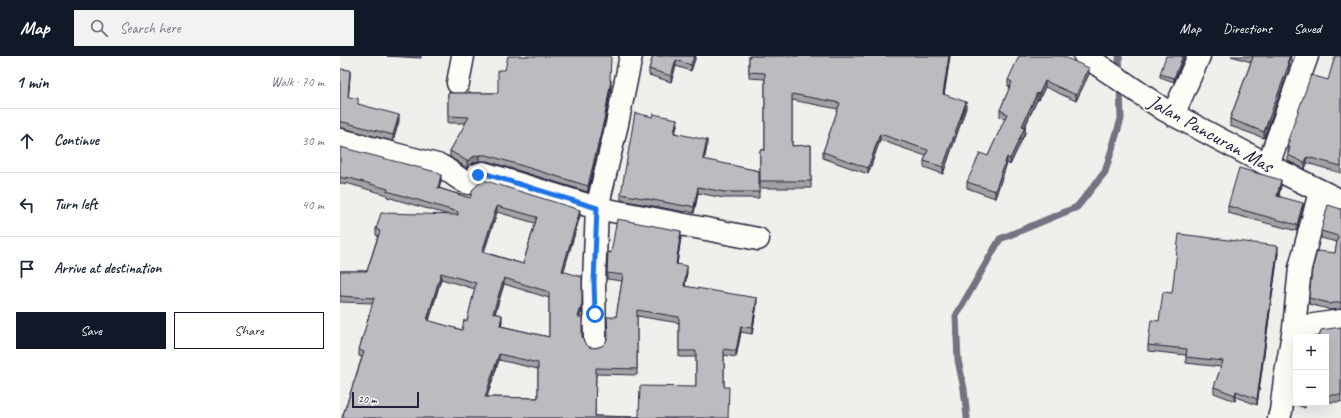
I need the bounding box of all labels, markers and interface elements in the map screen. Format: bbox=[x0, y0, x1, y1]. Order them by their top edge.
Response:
search box bbox=[74, 10, 354, 46]
text: Map bbox=[20, 16, 50, 40]
icon: search bbox=[88, 17, 110, 39]
text: Search here bbox=[120, 19, 181, 38]
text: Map bbox=[1180, 20, 1201, 37]
text: Directions bbox=[1223, 20, 1272, 37]
text: Saved bbox=[1294, 20, 1321, 37]
text: 1 min bbox=[16, 72, 49, 93]
text: Walk · 70 m bbox=[271, 74, 324, 90]
street label: Jalan Pancuran Mas bbox=[1143, 88, 1279, 179]
icon: ahead bbox=[16, 130, 38, 152]
text: Continue bbox=[54, 131, 99, 150]
text: 30 m bbox=[302, 133, 324, 149]
route end bbox=[469, 166, 487, 184]
icon: left bbox=[16, 194, 38, 216]
text: Turn left bbox=[54, 195, 97, 214]
text: 40 m bbox=[302, 197, 324, 213]
icon: arrive bbox=[16, 258, 38, 280]
text: Arrive at destination bbox=[54, 259, 161, 278]
route start bbox=[586, 305, 604, 323]
button: Save bbox=[16, 312, 166, 349]
button: Share bbox=[174, 312, 324, 349]
map controls bbox=[1293, 334, 1329, 406]
button: + bbox=[1293, 334, 1329, 370]
button: − bbox=[1293, 370, 1329, 406]
scale bar bbox=[352, 390, 419, 409]
text: 20 m bbox=[358, 392, 377, 406]

